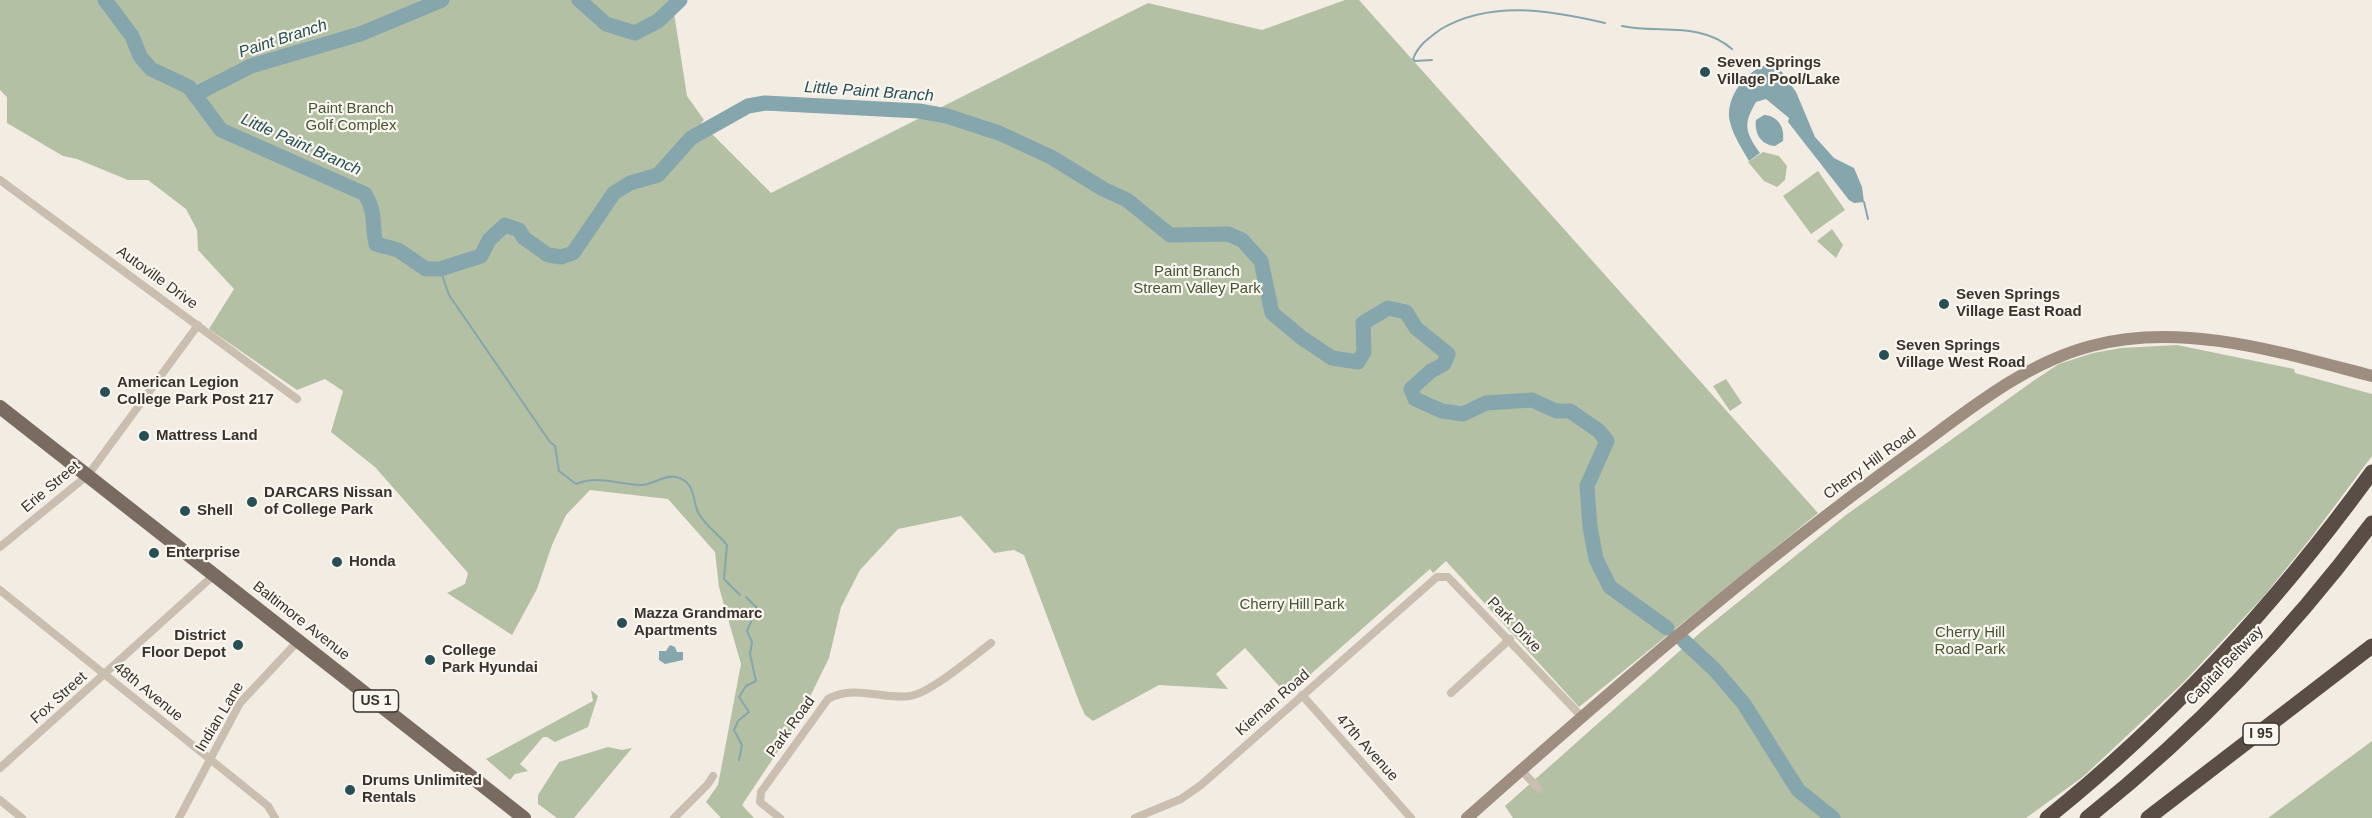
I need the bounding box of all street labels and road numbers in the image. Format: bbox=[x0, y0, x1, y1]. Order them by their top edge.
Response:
street label: Autoville Drive bbox=[113, 243, 201, 313]
street label: Cherry Hill Road bbox=[1820, 424, 1920, 504]
street label: Erie Street bbox=[18, 457, 84, 517]
street label: Baltimore Avenue bbox=[249, 578, 353, 664]
street label: Park Drive bbox=[1483, 594, 1545, 656]
street label: Capital Beltway bbox=[2183, 623, 2267, 709]
street label: 48th Avenue bbox=[110, 659, 186, 725]
street label: Kiernan Road bbox=[1232, 666, 1314, 740]
street label: Fox Street bbox=[27, 668, 91, 728]
street label: Indian Lane bbox=[192, 679, 248, 755]
road number: US 1 bbox=[354, 690, 398, 712]
street label: Park Road bbox=[763, 693, 819, 761]
street label: 47th Avenue bbox=[1332, 711, 1402, 785]
road number: I 95 bbox=[2243, 723, 2279, 745]

